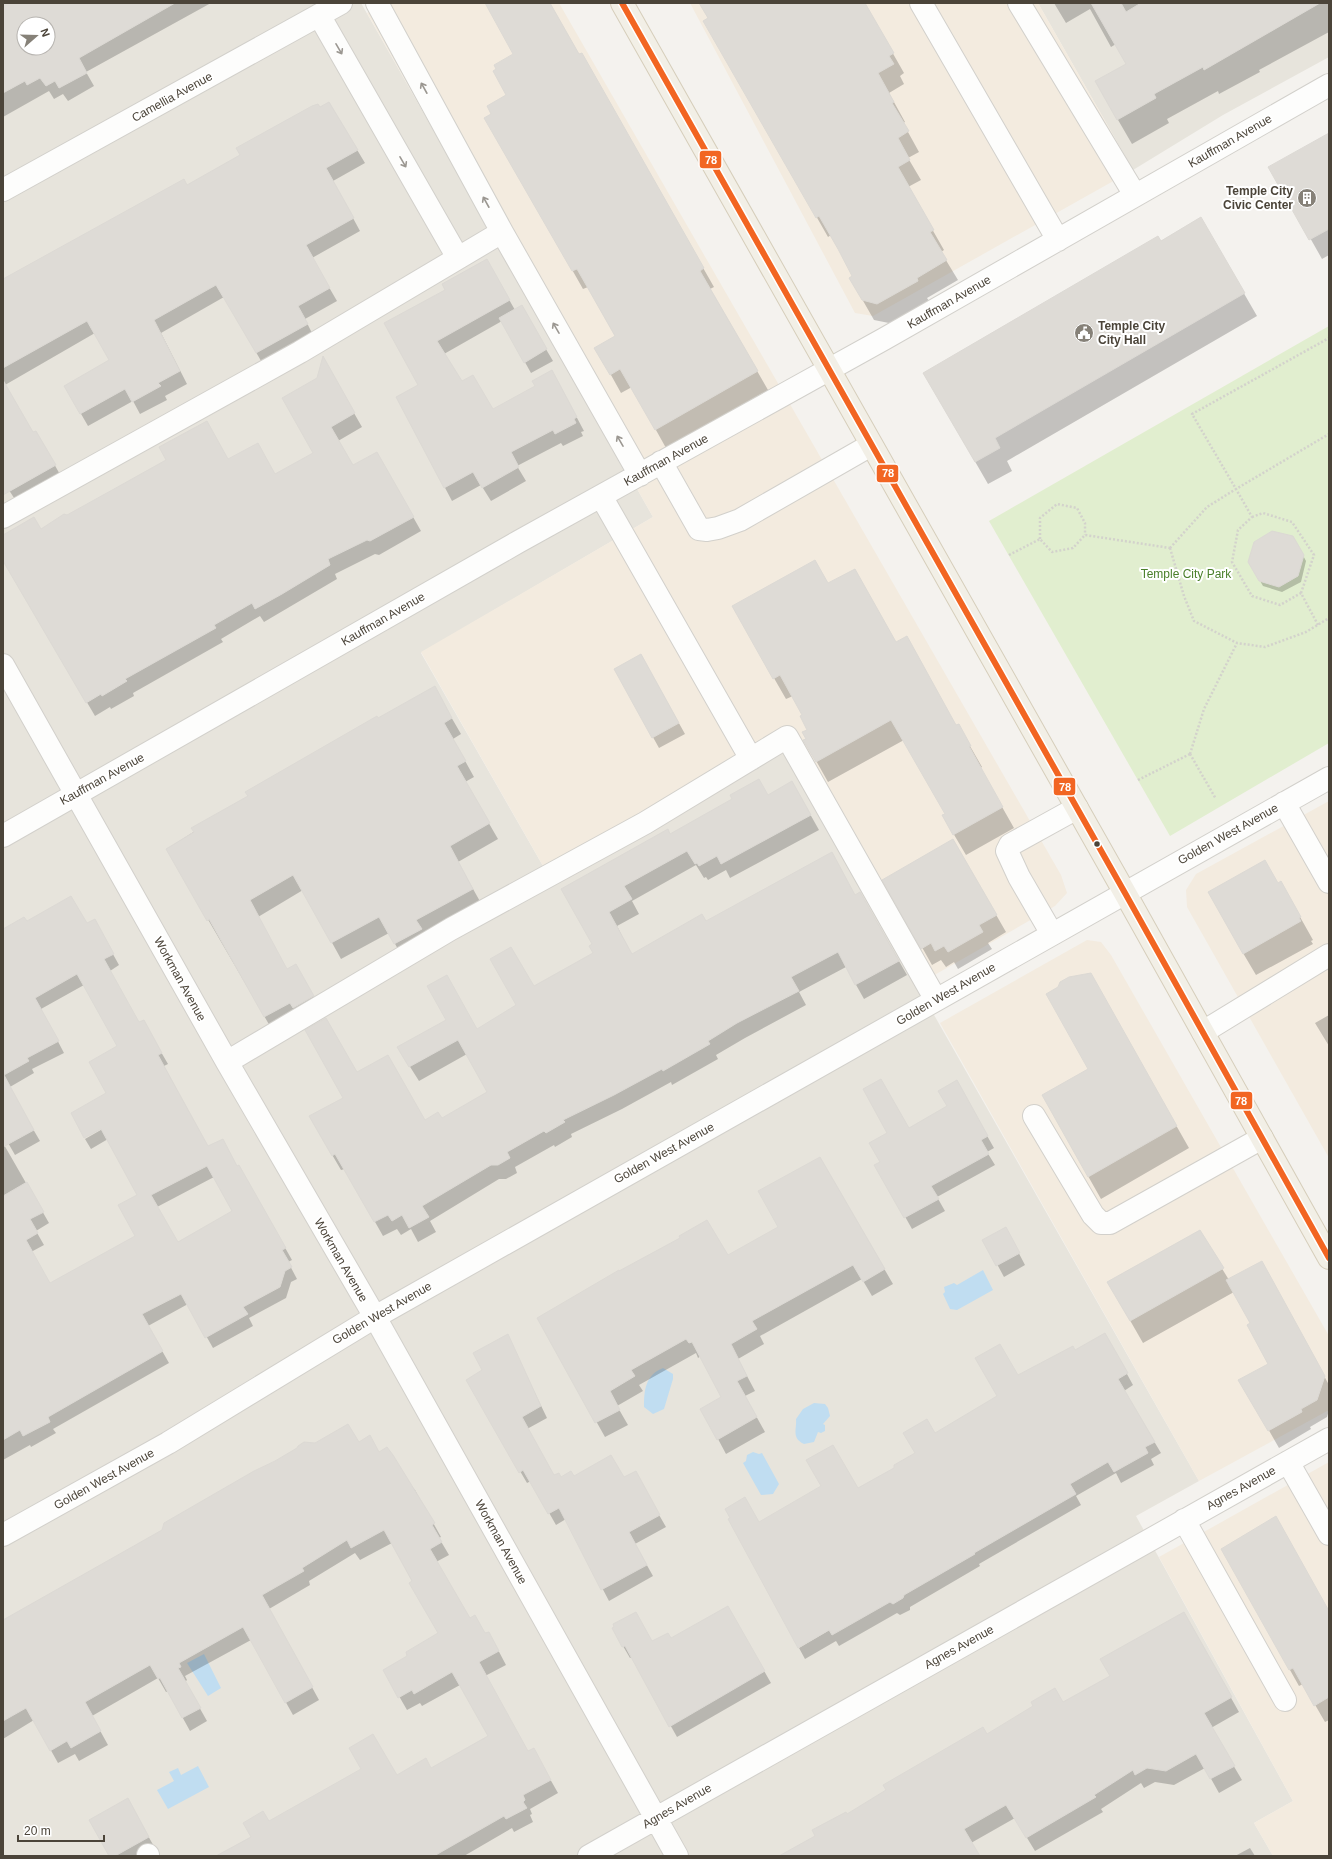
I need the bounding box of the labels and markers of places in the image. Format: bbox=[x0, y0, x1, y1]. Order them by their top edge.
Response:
place label: Temple City Civic Center bbox=[1223, 184, 1293, 212]
building icon: Temple City Civic Center bbox=[1296, 187, 1318, 209]
place label: Temple City City Hall bbox=[1098, 319, 1165, 347]
public building icon: Temple City City Hall bbox=[1073, 322, 1095, 344]
unlabelled marker bbox=[1092, 839, 1102, 849]

